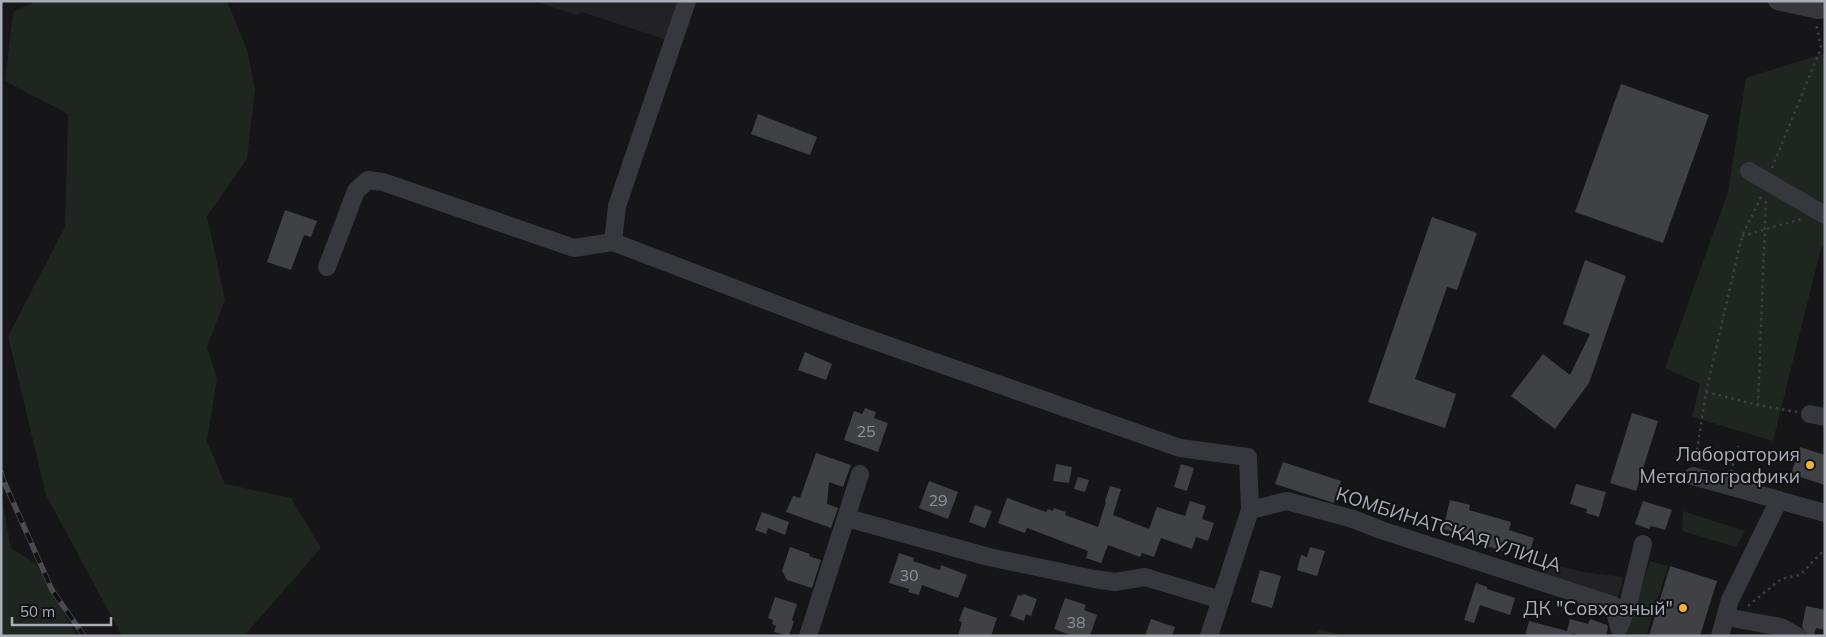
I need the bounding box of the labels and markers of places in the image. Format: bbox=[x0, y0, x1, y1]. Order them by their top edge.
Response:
place label: Лаборатория Металлографики bbox=[1640, 442, 1800, 488]
marker: Лаборатория Металлографики bbox=[1804, 459, 1816, 471]
place label: ДК "Совхозный" bbox=[1523, 596, 1673, 620]
marker: ДК "Совхозный" bbox=[1677, 602, 1689, 614]

